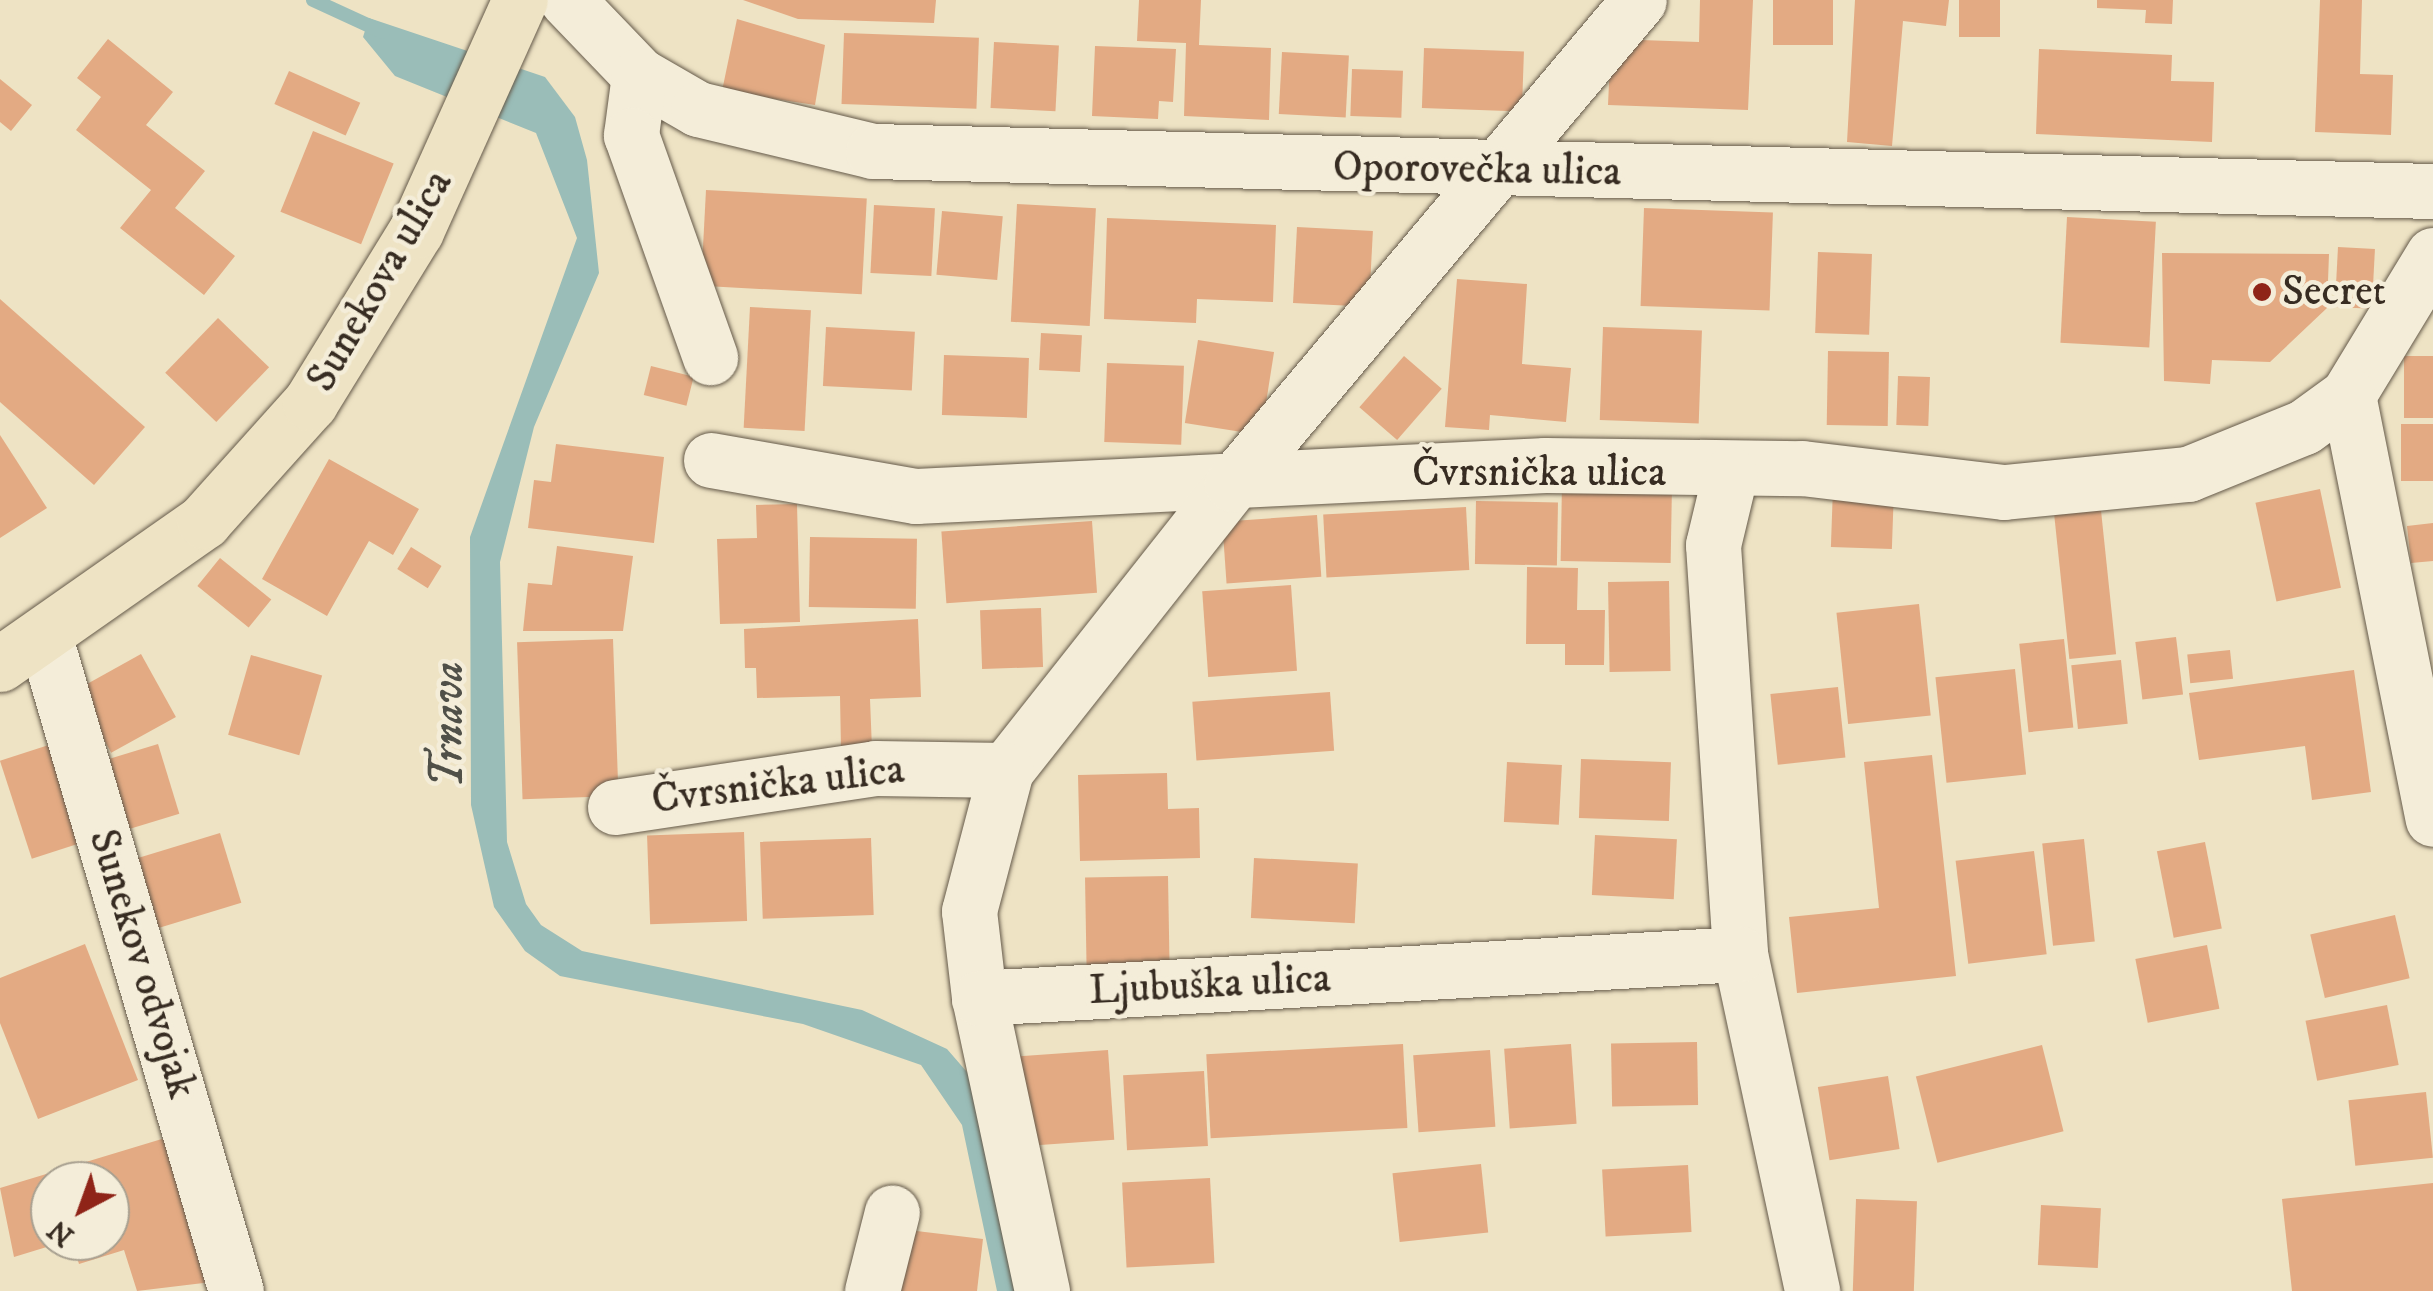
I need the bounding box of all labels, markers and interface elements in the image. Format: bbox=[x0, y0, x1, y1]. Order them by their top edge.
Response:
street label: Oporovečka ulica bbox=[1332, 142, 1622, 198]
street label: Sunekova ulica bbox=[296, 161, 464, 401]
place label: Secret bbox=[2282, 267, 2386, 317]
marker: Secret bbox=[2251, 281, 2273, 303]
street label: Čvrsnička ulica bbox=[1412, 448, 1666, 498]
water label: Trnava bbox=[423, 662, 477, 788]
street label: Čvrsnička ulica bbox=[649, 745, 907, 825]
street label: Sunekov odvojak bbox=[77, 823, 207, 1105]
street label: Ljubuška ulica bbox=[1088, 954, 1332, 1016]
north arrow bbox=[30, 1161, 130, 1261]
text: N bbox=[41, 1212, 81, 1253]

